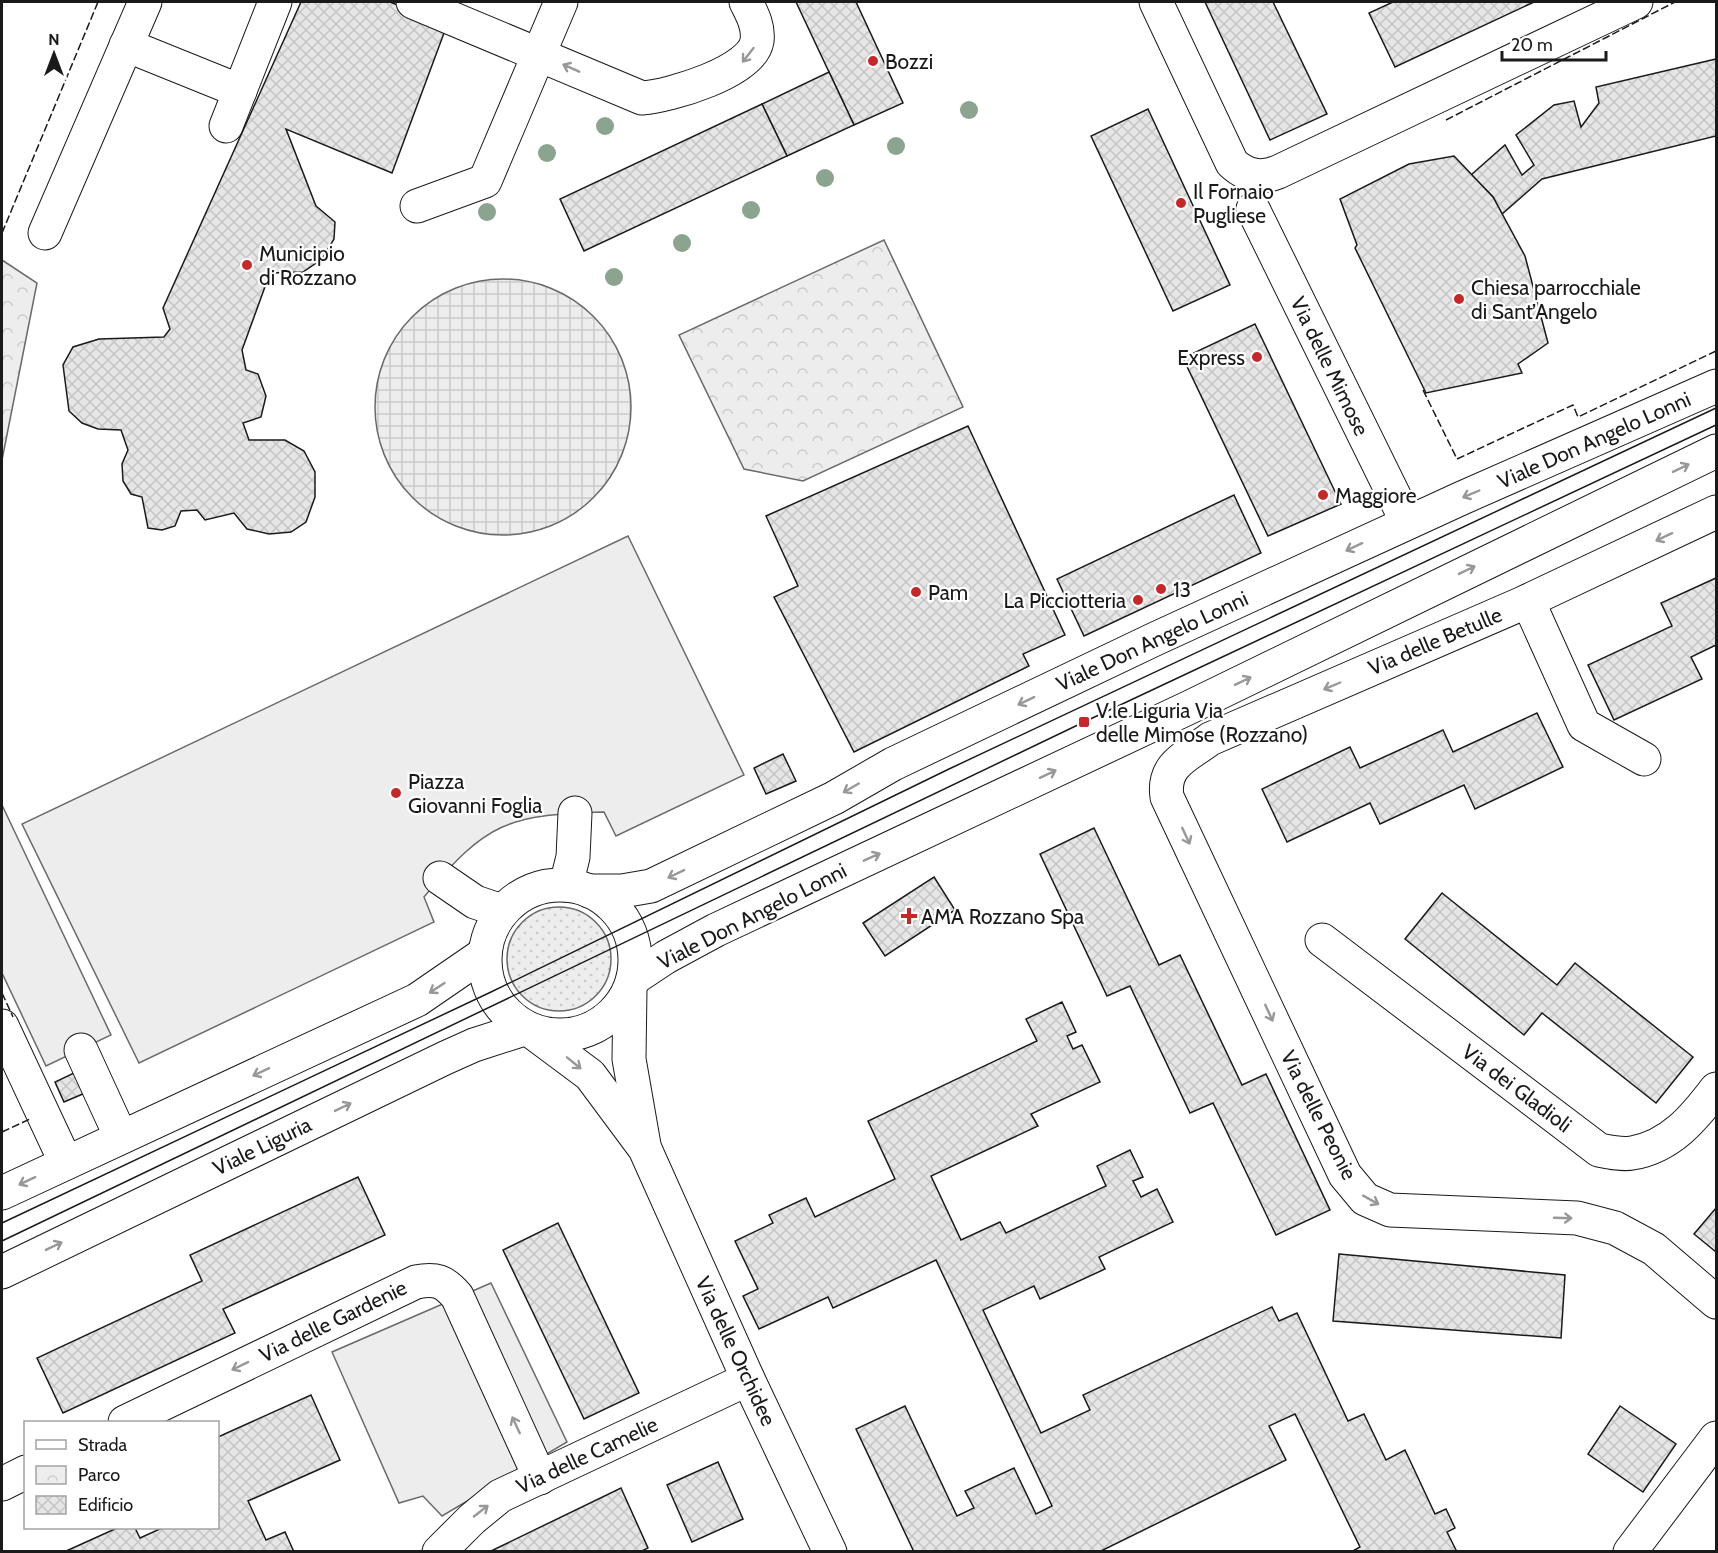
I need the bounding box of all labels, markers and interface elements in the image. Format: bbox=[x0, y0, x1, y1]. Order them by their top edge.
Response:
north arrow bbox=[24, 24, 84, 84]
scale bar bbox=[1502, 24, 1606, 62]
text: N bbox=[48, 30, 60, 49]
text: 20 m bbox=[1511, 34, 1553, 56]
one-way arrow bbox=[742, 47, 755, 63]
place label: Bozzi bbox=[885, 49, 933, 74]
marker: Bozzi bbox=[866, 54, 880, 68]
one-way arrow bbox=[562, 62, 580, 73]
place label: Il Fornaio Pugliese bbox=[1193, 179, 1274, 228]
marker: Il Fornaio Pugliese bbox=[1174, 196, 1188, 210]
place label: Municipio di Rozzano bbox=[259, 241, 357, 290]
marker: Municipio di Rozzano bbox=[240, 258, 254, 272]
place label: Chiesa parrocchiale di Sant’Angelo bbox=[1471, 275, 1641, 324]
street label: Via delle Mimose bbox=[1286, 292, 1375, 440]
marker: Chiesa parrocchiale di Sant’Angelo bbox=[1452, 292, 1466, 306]
place label: Express bbox=[1177, 345, 1245, 370]
marker: Express bbox=[1250, 350, 1264, 364]
street label: Viale Don Angelo Lonni bbox=[1494, 386, 1694, 494]
one-way arrow bbox=[1671, 461, 1689, 473]
place label: Maggiore bbox=[1335, 483, 1417, 508]
marker: Maggiore bbox=[1316, 488, 1330, 502]
one-way arrow bbox=[1462, 489, 1480, 500]
one-way arrow bbox=[1655, 532, 1673, 544]
one-way arrow bbox=[1346, 542, 1364, 553]
one-way arrow bbox=[1458, 564, 1476, 576]
place label: 13 bbox=[1173, 577, 1191, 602]
place label: Pam bbox=[928, 580, 968, 605]
marker: 13 bbox=[1154, 582, 1168, 596]
marker: Pam bbox=[909, 585, 923, 599]
street label: Viale Don Angelo Lonni bbox=[1052, 586, 1252, 696]
place label: La Picciotteria bbox=[1004, 588, 1126, 613]
marker: La Picciotteria bbox=[1131, 593, 1145, 607]
street label: Via delle Betulle bbox=[1364, 602, 1506, 680]
one-way arrow bbox=[1234, 674, 1252, 686]
one-way arrow bbox=[1324, 681, 1342, 692]
one-way arrow bbox=[1017, 695, 1035, 707]
place label: V.le Liguria Via delle Mimose (Rozzano) bbox=[1096, 698, 1308, 747]
marker: V.le Liguria Via delle Mimose (Rozzano) bbox=[1077, 715, 1091, 729]
one-way arrow bbox=[1039, 768, 1057, 780]
place label: Piazza Giovanni Foglia bbox=[408, 769, 542, 818]
one-way arrow bbox=[843, 782, 860, 794]
marker: Piazza Giovanni Foglia bbox=[389, 786, 403, 800]
one-way arrow bbox=[1180, 827, 1192, 845]
one-way arrow bbox=[862, 850, 880, 862]
street label: Viale Don Angelo Lonni bbox=[653, 858, 851, 974]
one-way arrow bbox=[668, 869, 686, 881]
place label: AMA Rozzano Spa bbox=[921, 904, 1084, 929]
marker: AMA Rozzano Spa bbox=[902, 909, 916, 923]
one-way arrow bbox=[429, 982, 446, 994]
one-way arrow bbox=[1263, 1003, 1275, 1021]
street label: Via dei Gladioli bbox=[1457, 1039, 1577, 1137]
street label: Via delle Peonie bbox=[1276, 1046, 1362, 1184]
one-way arrow bbox=[566, 1056, 582, 1069]
one-way arrow bbox=[253, 1067, 271, 1079]
one-way arrow bbox=[334, 1100, 352, 1112]
street label: Viale Liguria bbox=[209, 1111, 315, 1181]
one-way arrow bbox=[19, 1176, 37, 1187]
one-way arrow bbox=[1362, 1194, 1379, 1206]
one-way arrow bbox=[1553, 1212, 1573, 1223]
one-way arrow bbox=[45, 1240, 63, 1252]
street label: Via delle Orchidee bbox=[691, 1272, 782, 1430]
street label: Via delle Gardenie bbox=[255, 1274, 411, 1367]
one-way arrow bbox=[232, 1360, 250, 1372]
street label: Via delle Camelie bbox=[512, 1411, 662, 1499]
one-way arrow bbox=[509, 1416, 521, 1434]
legend bbox=[24, 1421, 219, 1529]
text: Strada bbox=[78, 1434, 128, 1456]
text: Parco bbox=[78, 1464, 120, 1486]
text: Edificio bbox=[78, 1494, 133, 1516]
one-way arrow bbox=[473, 1505, 489, 1518]

